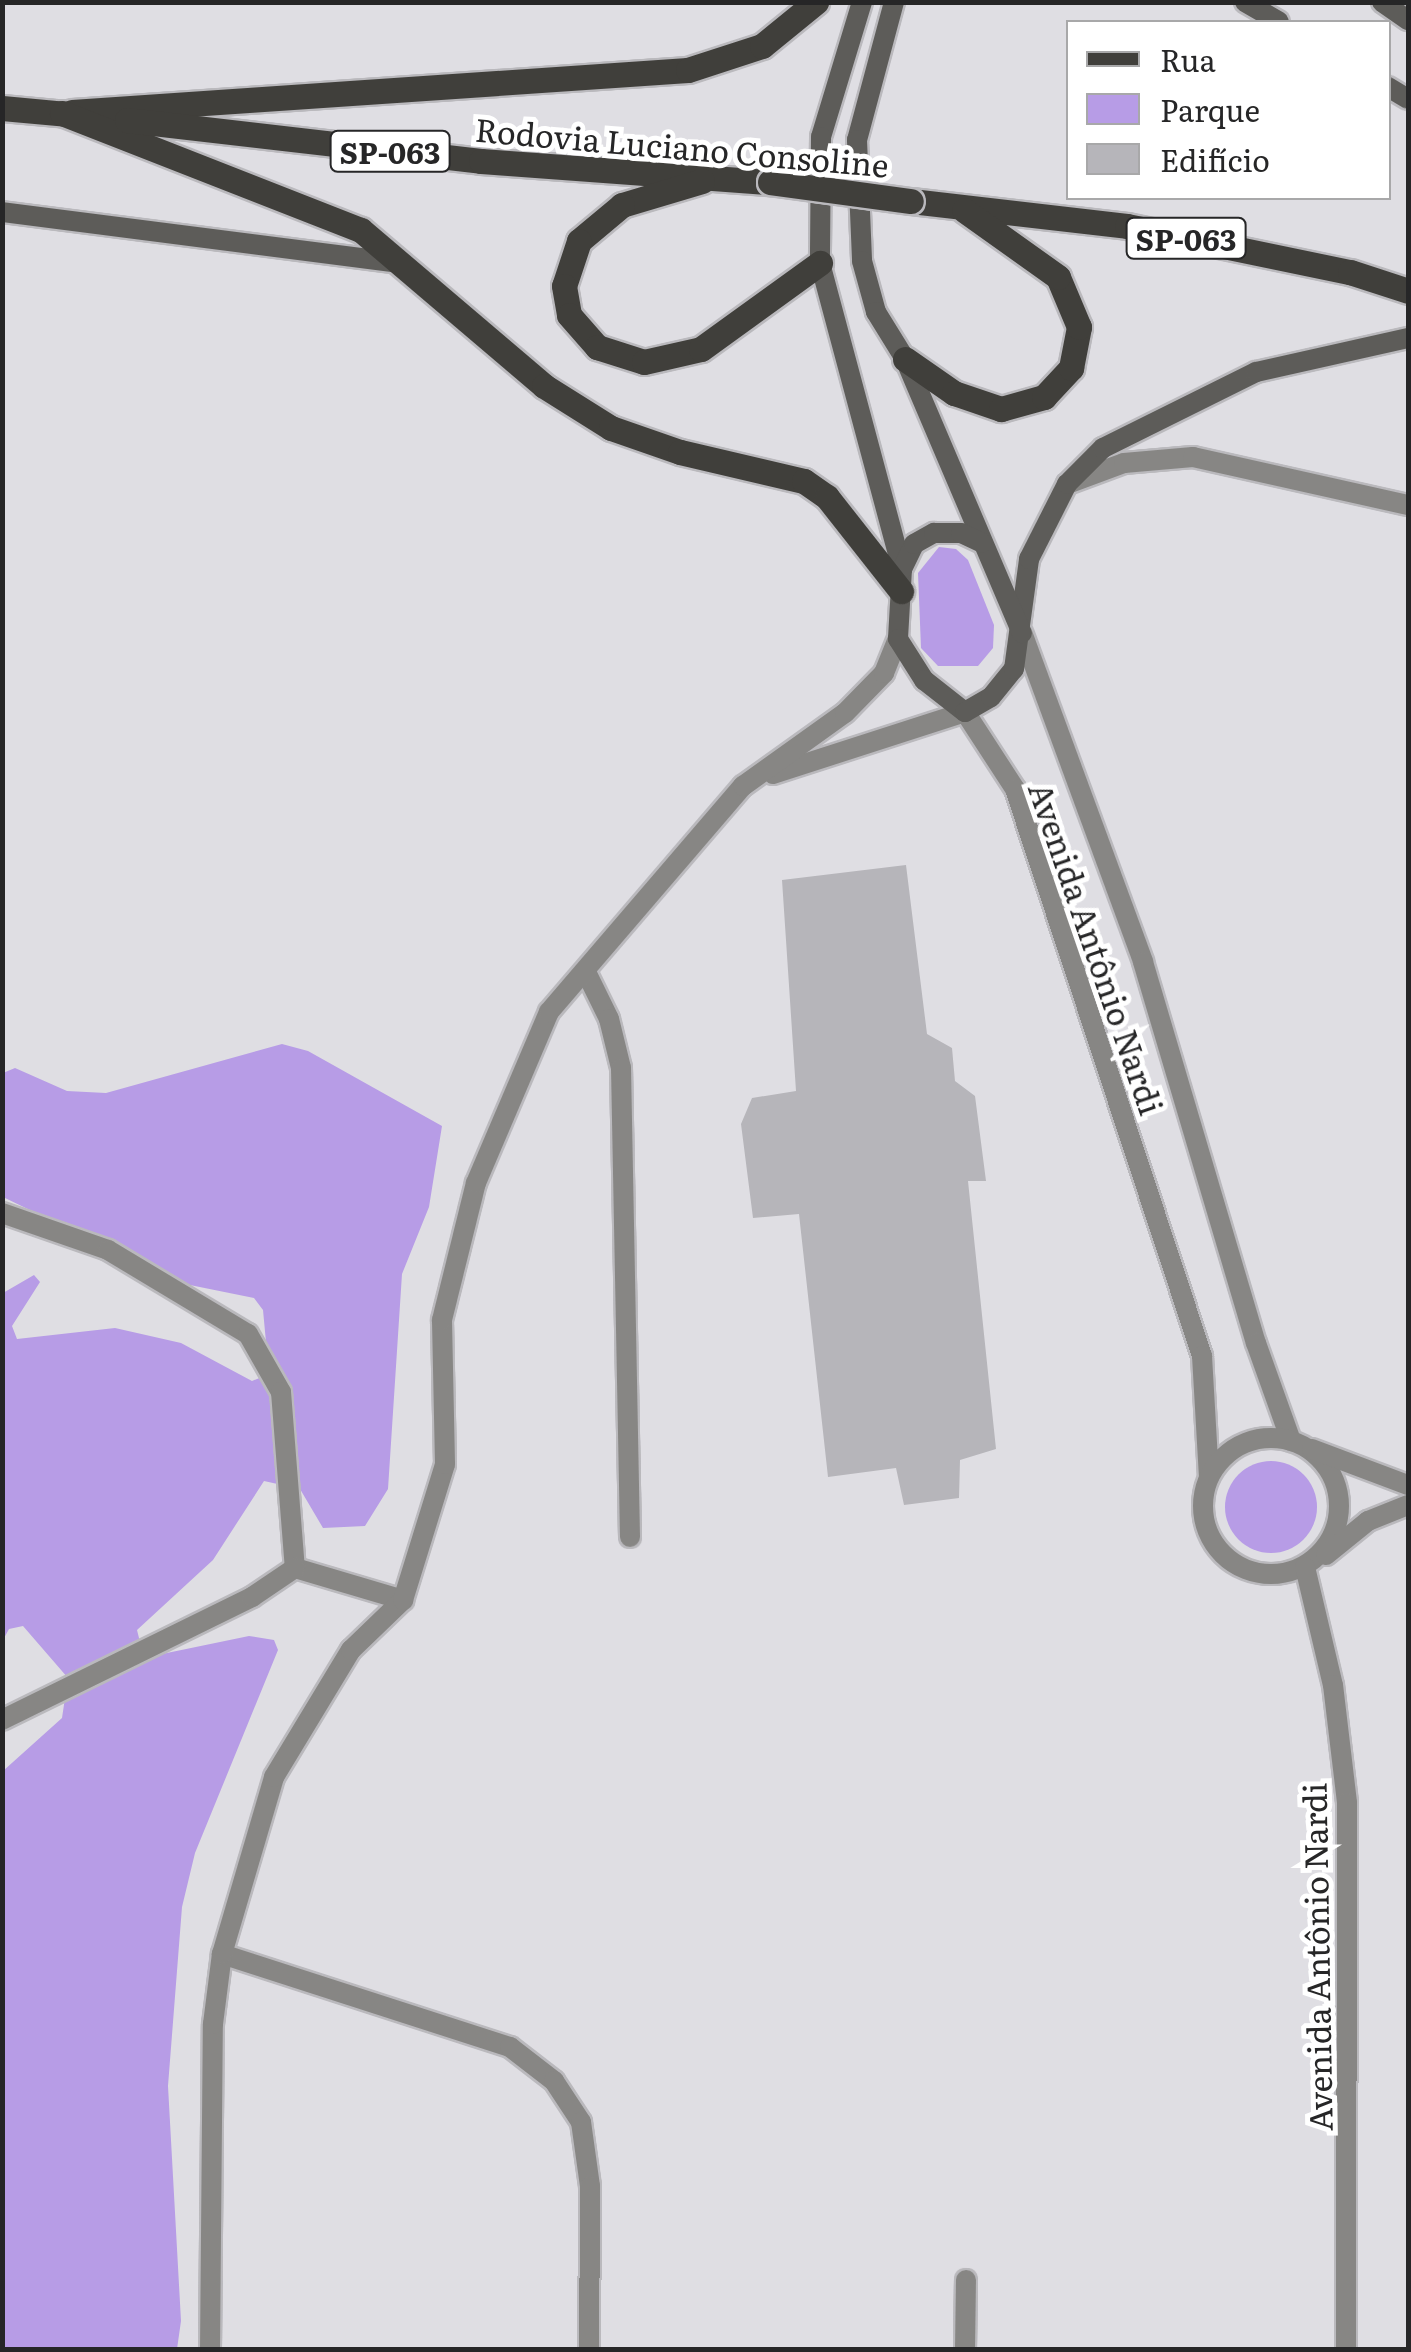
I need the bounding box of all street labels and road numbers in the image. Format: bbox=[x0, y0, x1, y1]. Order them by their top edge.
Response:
street label: Rodovia Luciano Consoline bbox=[474, 109, 890, 183]
road number: SP-063 bbox=[328, 126, 452, 176]
road number: SP-063 bbox=[1124, 213, 1248, 263]
street label: Avenida Antônio Nardi bbox=[1022, 777, 1172, 1119]
street label: Avenida Antônio Nardi bbox=[1294, 1782, 1338, 2132]

